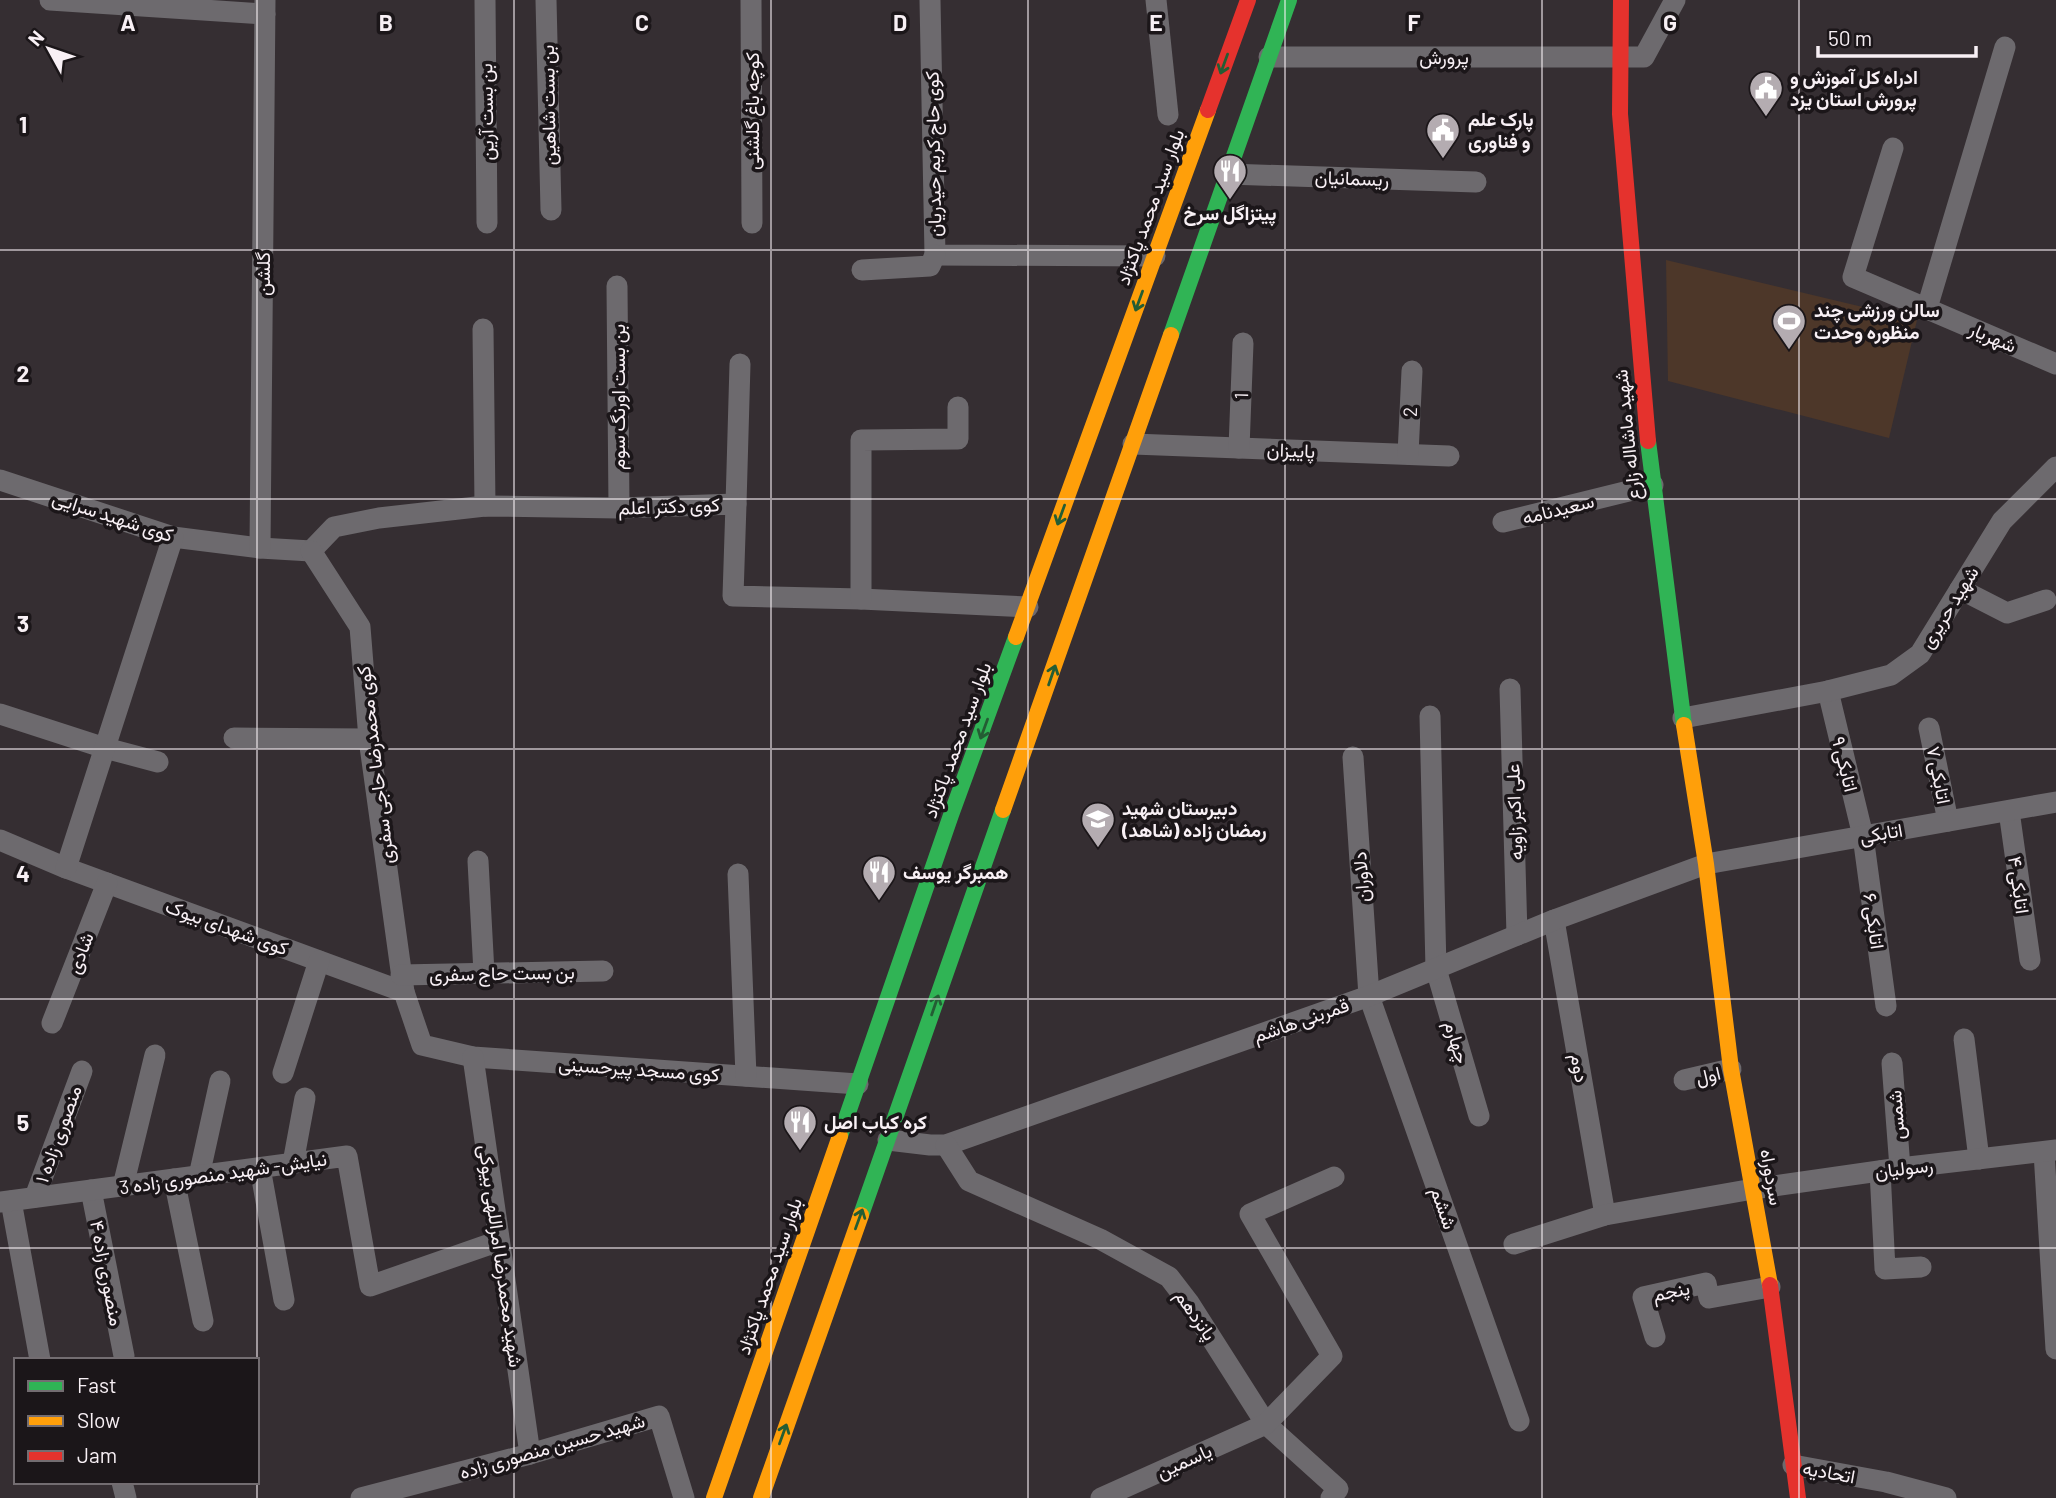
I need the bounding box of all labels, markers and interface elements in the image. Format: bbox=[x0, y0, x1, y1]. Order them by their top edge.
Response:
text: A bbox=[120, 8, 136, 36]
text: B bbox=[379, 8, 393, 36]
text: C bbox=[635, 8, 649, 36]
text: D bbox=[893, 8, 907, 36]
text: E bbox=[1149, 8, 1163, 36]
text: F bbox=[1408, 8, 1421, 36]
text: G bbox=[1663, 8, 1677, 36]
north arrow bbox=[14, 14, 84, 84]
scale bar bbox=[1818, 14, 1976, 58]
text: 50 m bbox=[1828, 25, 1872, 50]
text: N bbox=[23, 26, 48, 50]
street label: بن بست شاهین bbox=[535, 44, 561, 166]
street label: پرورش bbox=[1419, 45, 1469, 71]
street label: کوچه باغ گلشنی bbox=[740, 52, 766, 170]
one-way arrow bbox=[1217, 53, 1230, 75]
street label: بن بست آرین bbox=[473, 63, 499, 161]
place label: ادراه کل آموزش و پرورش استان یزد bbox=[1790, 65, 1918, 113]
public building icon: ادراه کل آموزش و پرورش استان یزد bbox=[1747, 69, 1785, 118]
street label: کوی حاج کریم حیدریان bbox=[920, 71, 947, 237]
place label: پارک علم و فناوری bbox=[1468, 107, 1534, 154]
text: 1 bbox=[19, 110, 27, 138]
public building icon: پارک علم و فناوری bbox=[1424, 111, 1462, 160]
street label: بلوار سید محمد پاکنژاد bbox=[1111, 126, 1191, 289]
restaurant icon: پیتزاگل سرخ bbox=[1211, 152, 1249, 201]
street label: ریسمانیان bbox=[1314, 165, 1390, 191]
place label: پیتزاگل سرخ bbox=[1183, 201, 1277, 227]
street label: گلشن bbox=[251, 252, 275, 296]
one-way arrow bbox=[1132, 290, 1144, 312]
place label: سالن ورزشی چند منظوره وحدت bbox=[1814, 298, 1940, 345]
sports icon: سالن ورزشی چند منظوره وحدت bbox=[1770, 302, 1808, 351]
street label: شهریار bbox=[1965, 316, 2020, 358]
street label: بن بست اورنگ سوم bbox=[606, 324, 631, 470]
text: 2 bbox=[17, 359, 29, 387]
street label: شهید ماشااله زارع bbox=[1608, 368, 1647, 502]
street label: 1 bbox=[1229, 392, 1252, 400]
street label: 2 bbox=[1398, 406, 1421, 417]
street label: پاییزان bbox=[1266, 437, 1316, 465]
street label: کوی شهید سرایی bbox=[50, 485, 176, 547]
street label: سعیدنامه bbox=[1520, 488, 1596, 530]
street label: کوی دکتر اعلم bbox=[618, 492, 720, 521]
one-way arrow bbox=[1054, 504, 1067, 526]
street label: شهید حریری bbox=[1914, 561, 1984, 653]
text: 3 bbox=[17, 609, 29, 637]
street label: بلوار سید محمد پاکنژاد bbox=[918, 659, 998, 822]
street label: کوی محمدرضا حاجی سفری bbox=[351, 664, 399, 866]
one-way arrow bbox=[1047, 664, 1059, 686]
one-way arrow bbox=[976, 717, 989, 739]
street label: اتابکی ۹ bbox=[1827, 734, 1863, 794]
street label: اتابکی ۷ bbox=[1922, 744, 1956, 806]
street label: علی اکبر زاویه bbox=[1500, 763, 1528, 861]
place label: دبیرستان شهید رمضان زاده (شاهد) bbox=[1121, 796, 1267, 843]
school or university icon: دبیرستان شهید رمضان زاده (شاهد) bbox=[1079, 800, 1117, 849]
street label: اتابکی bbox=[1858, 817, 1904, 849]
street label: دلاوران bbox=[1347, 851, 1375, 903]
restaurant icon: همبرگر یوسف bbox=[860, 853, 898, 902]
street label: اتابکی ۴ bbox=[2003, 855, 2035, 915]
text: 4 bbox=[16, 859, 30, 887]
place label: همبرگر یوسف bbox=[903, 860, 1008, 885]
street label: اتابکی ۶ bbox=[1858, 891, 1890, 951]
street label: کوی شهدای بیوک bbox=[162, 894, 292, 960]
street label: شادی bbox=[61, 929, 99, 977]
street label: بن بست حاج سفری bbox=[429, 960, 575, 987]
street label: قمربنی هاشم bbox=[1250, 992, 1352, 1049]
one-way arrow bbox=[930, 994, 943, 1016]
street label: چهارم bbox=[1437, 1018, 1475, 1067]
street label: کوی مسجد پیرحسینی bbox=[557, 1051, 720, 1089]
street label: دوم bbox=[1565, 1052, 1594, 1084]
street label: اول bbox=[1693, 1060, 1723, 1090]
street label: منصوری زاده ۱ bbox=[29, 1082, 87, 1186]
street label: شمس bbox=[1882, 1090, 1910, 1140]
restaurant icon: کره کباب اصل bbox=[781, 1103, 819, 1152]
text: 5 bbox=[17, 1108, 29, 1136]
place label: کره کباب اصل bbox=[824, 1110, 927, 1135]
street label: شهید محمدرضا امراللهی بیوکی bbox=[473, 1143, 529, 1369]
street label: نیایش- شهید منصوری زاده 3 bbox=[118, 1147, 328, 1199]
street label: سردوراه bbox=[1755, 1147, 1789, 1207]
street label: رسولیان bbox=[1873, 1153, 1935, 1183]
street label: ششم bbox=[1425, 1184, 1462, 1233]
street label: بلوار سید محمد پاکنژاد bbox=[731, 1194, 809, 1358]
one-way arrow bbox=[854, 1209, 867, 1231]
street label: منصوری زاده ۴ bbox=[85, 1218, 129, 1328]
street label: پنجم bbox=[1650, 1275, 1692, 1309]
street label: پانزدهم bbox=[1168, 1285, 1222, 1346]
legend bbox=[14, 1358, 259, 1484]
text: Fast bbox=[77, 1372, 117, 1397]
text: Slow bbox=[77, 1407, 120, 1432]
street label: شهید حسین منصوری زاده bbox=[457, 1408, 647, 1484]
one-way arrow bbox=[778, 1423, 790, 1445]
street label: یاسمین bbox=[1153, 1438, 1215, 1484]
text: Jam bbox=[77, 1442, 117, 1467]
street label: اتحادیه bbox=[1801, 1456, 1857, 1488]

